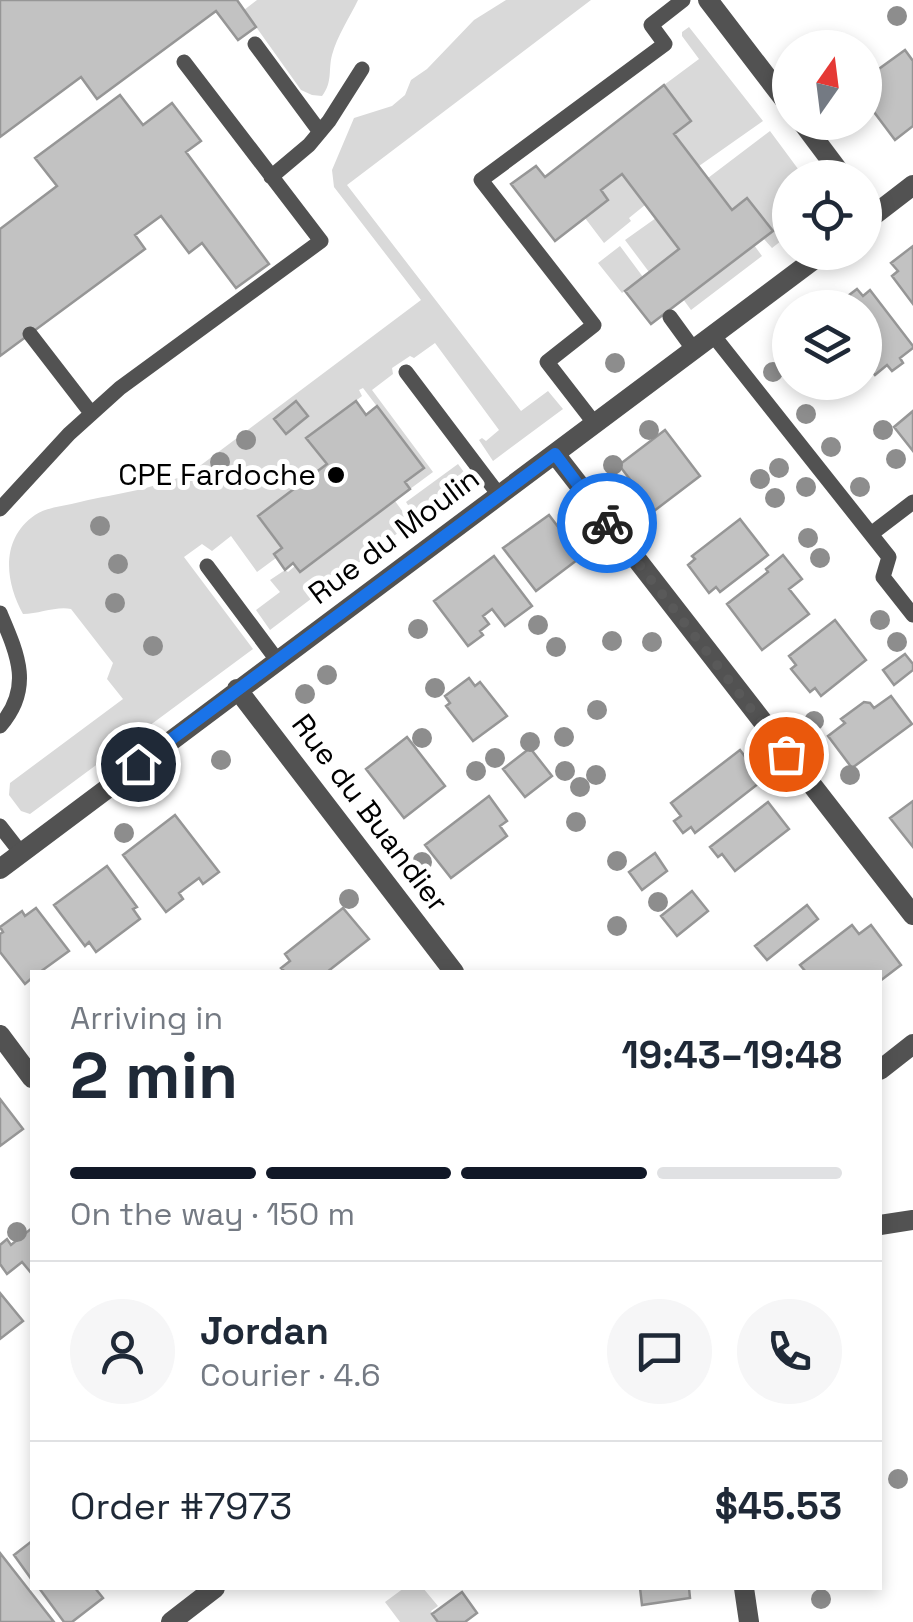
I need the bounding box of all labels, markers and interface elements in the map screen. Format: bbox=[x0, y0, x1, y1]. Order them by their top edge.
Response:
north arrow bbox=[772, 30, 882, 140]
map controls bbox=[772, 30, 882, 400]
button: locate bbox=[772, 160, 882, 270]
button: layers bbox=[772, 290, 882, 400]
place label: CPE Fardoche bbox=[118, 455, 316, 494]
street label: Rue du Moulin bbox=[300, 459, 487, 613]
marker: CPE Fardoche bbox=[325, 464, 347, 486]
courier bbox=[557, 473, 657, 573]
icon: bike bbox=[580, 496, 635, 551]
street label: Rue du Buandier bbox=[283, 706, 458, 919]
pin bbox=[744, 712, 829, 797]
pin bbox=[96, 722, 181, 807]
icon: bag bbox=[759, 727, 814, 782]
icon: home bbox=[111, 737, 166, 792]
text: Arriving in bbox=[70, 998, 223, 1038]
text: 19:43–19:48 bbox=[622, 1031, 842, 1079]
text: 2 min bbox=[70, 1034, 238, 1117]
text: On the way · 150 m bbox=[70, 1194, 355, 1234]
button: person bbox=[70, 1299, 175, 1404]
button: chat bbox=[607, 1299, 712, 1404]
button: phone bbox=[737, 1299, 842, 1404]
text: Jordan bbox=[200, 1307, 329, 1355]
text: Courier · 4.6 bbox=[200, 1355, 381, 1395]
text: Order #7973 bbox=[70, 1482, 292, 1530]
text: $45.53 bbox=[715, 1482, 842, 1530]

